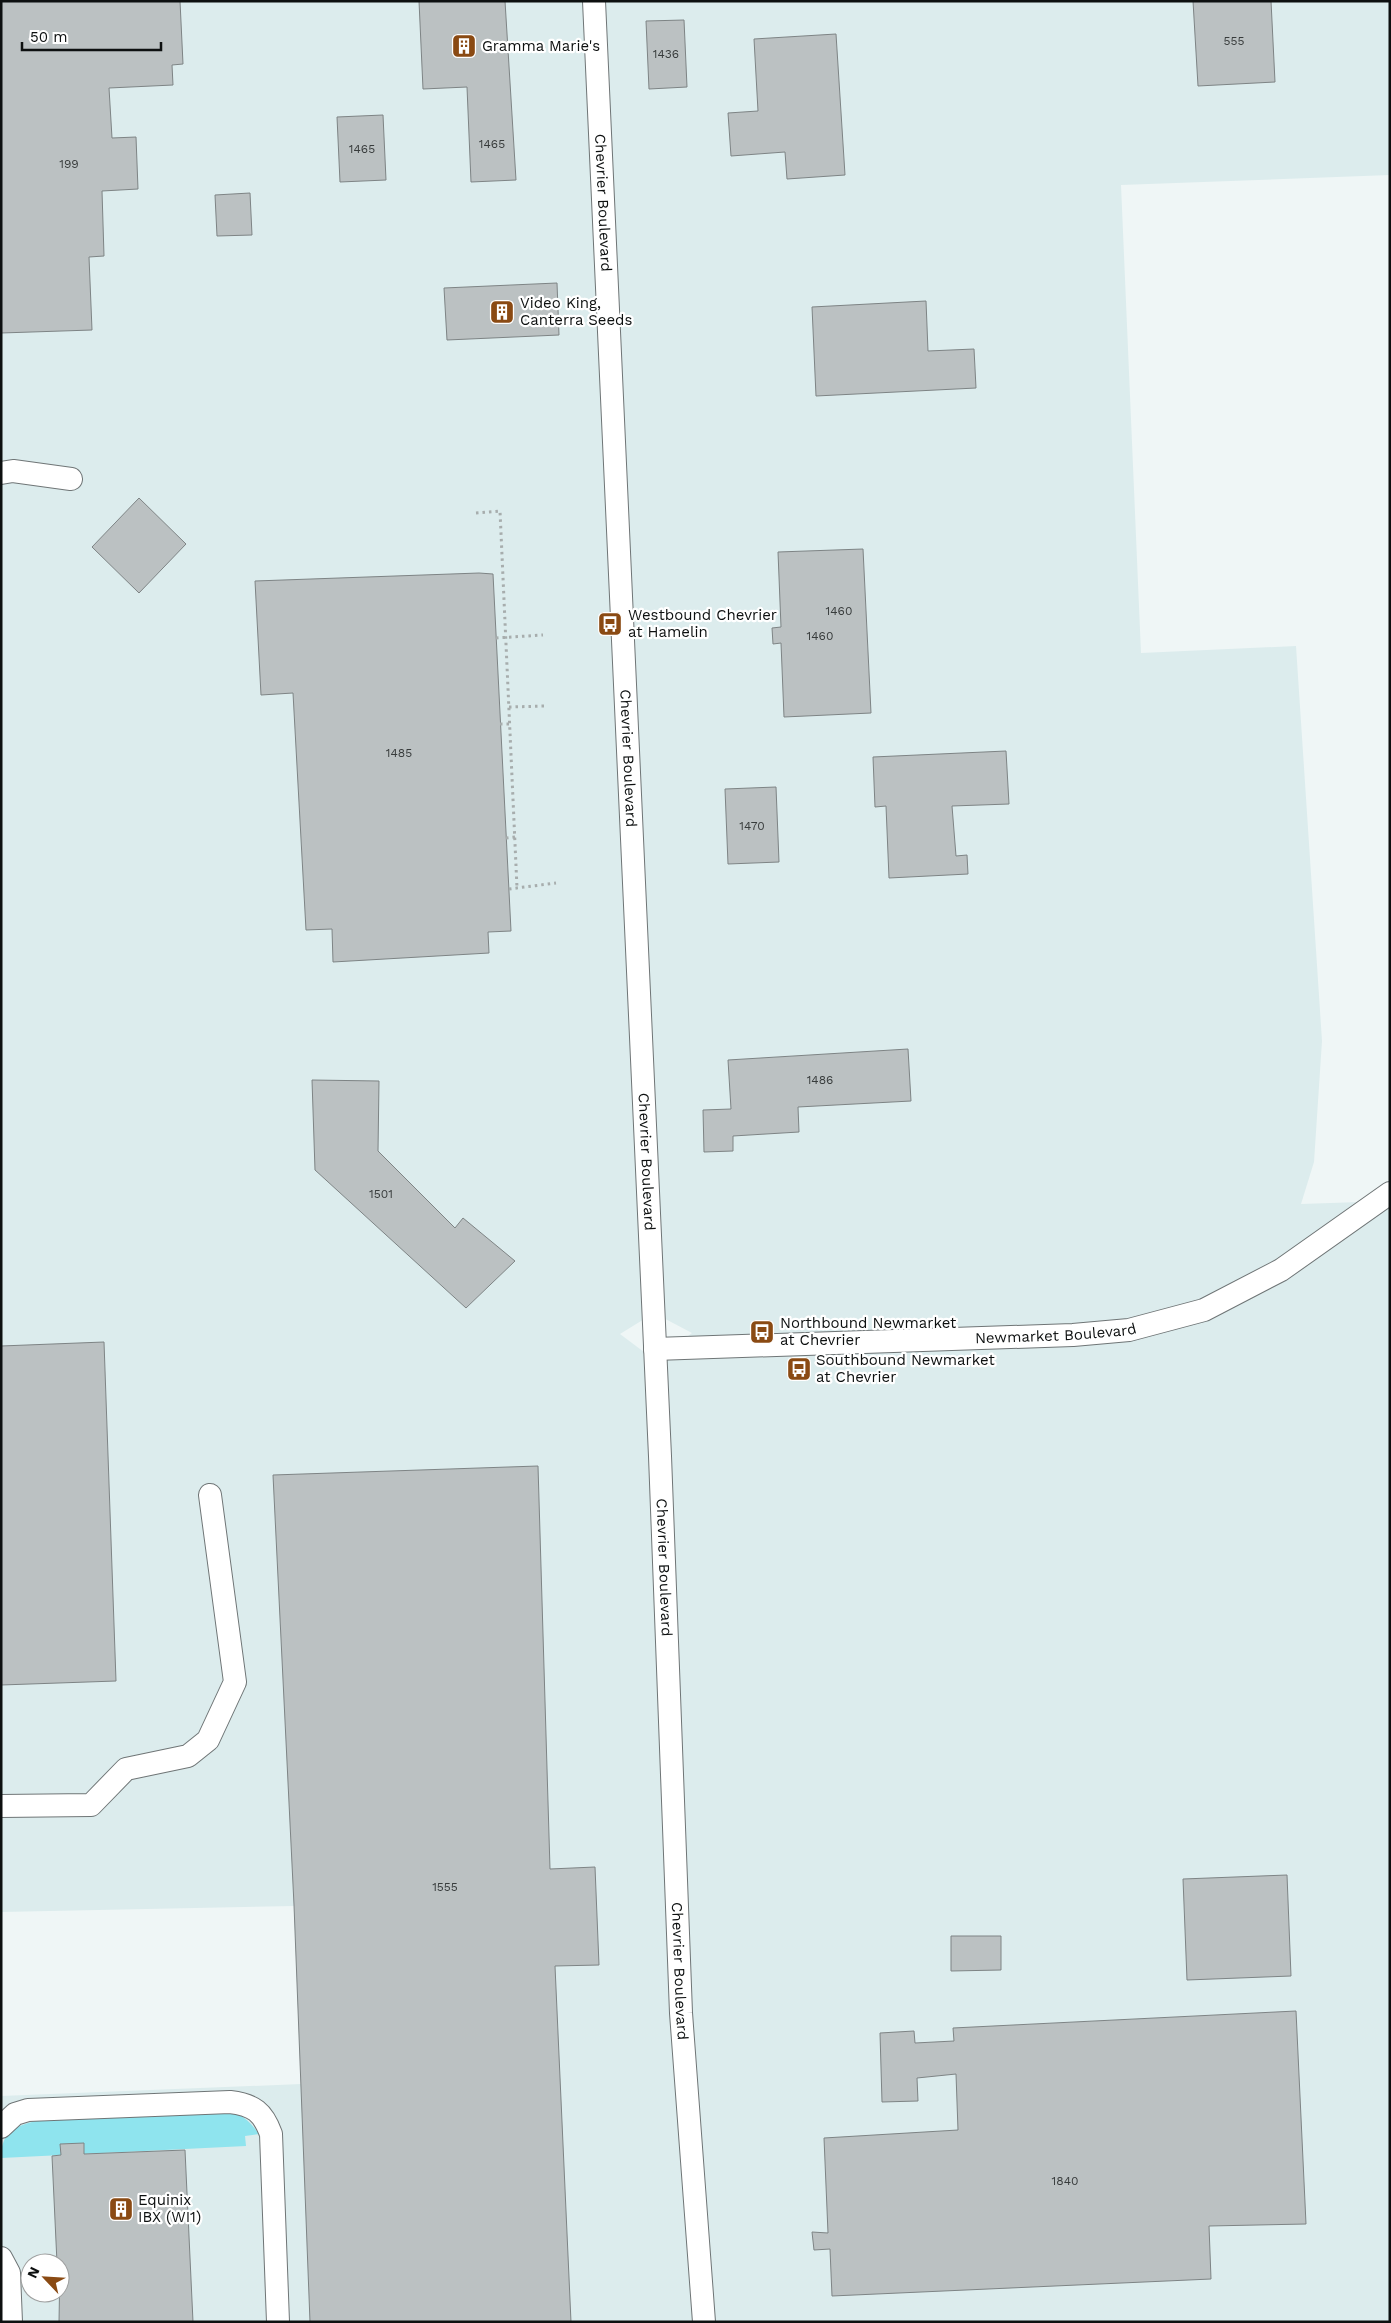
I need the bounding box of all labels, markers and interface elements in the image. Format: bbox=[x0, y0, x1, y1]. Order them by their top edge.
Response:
scale bar bbox=[22, 20, 161, 52]
text: 50 m bbox=[30, 28, 67, 46]
building icon: Gramma Marie's bbox=[451, 33, 477, 59]
house number: 555 bbox=[1224, 34, 1244, 48]
place label: Gramma Marie's bbox=[482, 37, 600, 55]
house number: 1436 bbox=[653, 47, 679, 61]
street label: Chevrier Boulevard bbox=[591, 133, 615, 272]
house number: 1465 bbox=[479, 137, 505, 151]
house number: 1465 bbox=[349, 142, 375, 156]
house number: 199 bbox=[59, 157, 79, 171]
place label: Video King, Canterra Seeds bbox=[520, 294, 633, 329]
building icon: Video King, Canterra Seeds bbox=[489, 299, 515, 325]
house number: 1460 bbox=[826, 604, 852, 618]
place label: Westbound Chevrier at Hamelin bbox=[628, 606, 777, 641]
bus stop icon: Westbound Chevrier at Hamelin bbox=[597, 611, 623, 637]
house number: 1460 bbox=[807, 629, 833, 643]
street label: Chevrier Boulevard bbox=[616, 689, 640, 828]
house number: 1485 bbox=[386, 746, 412, 760]
house number: 1470 bbox=[739, 819, 765, 833]
house number: 1486 bbox=[807, 1073, 833, 1087]
street label: Chevrier Boulevard bbox=[635, 1092, 659, 1231]
house number: 1501 bbox=[369, 1187, 393, 1201]
place label: Northbound Newmarket at Chevrier bbox=[780, 1314, 957, 1349]
bus stop icon: Northbound Newmarket at Chevrier bbox=[749, 1319, 775, 1345]
street label: Newmarket Boulevard bbox=[975, 1319, 1138, 1347]
place label: Southbound Newmarket at Chevrier bbox=[816, 1351, 995, 1386]
bus stop icon: Southbound Newmarket at Chevrier bbox=[786, 1356, 812, 1382]
street label: Chevrier Boulevard bbox=[653, 1498, 676, 1637]
house number: 1555 bbox=[432, 1880, 458, 1894]
street label: Chevrier Boulevard bbox=[668, 1902, 692, 2041]
house number: 1840 bbox=[1052, 2174, 1078, 2188]
place label: Equinix IBX (WI1) bbox=[138, 2191, 201, 2226]
building icon: Equinix IBX (WI1) bbox=[108, 2196, 134, 2222]
north arrow bbox=[20, 2253, 70, 2303]
text: N bbox=[24, 2264, 43, 2281]

